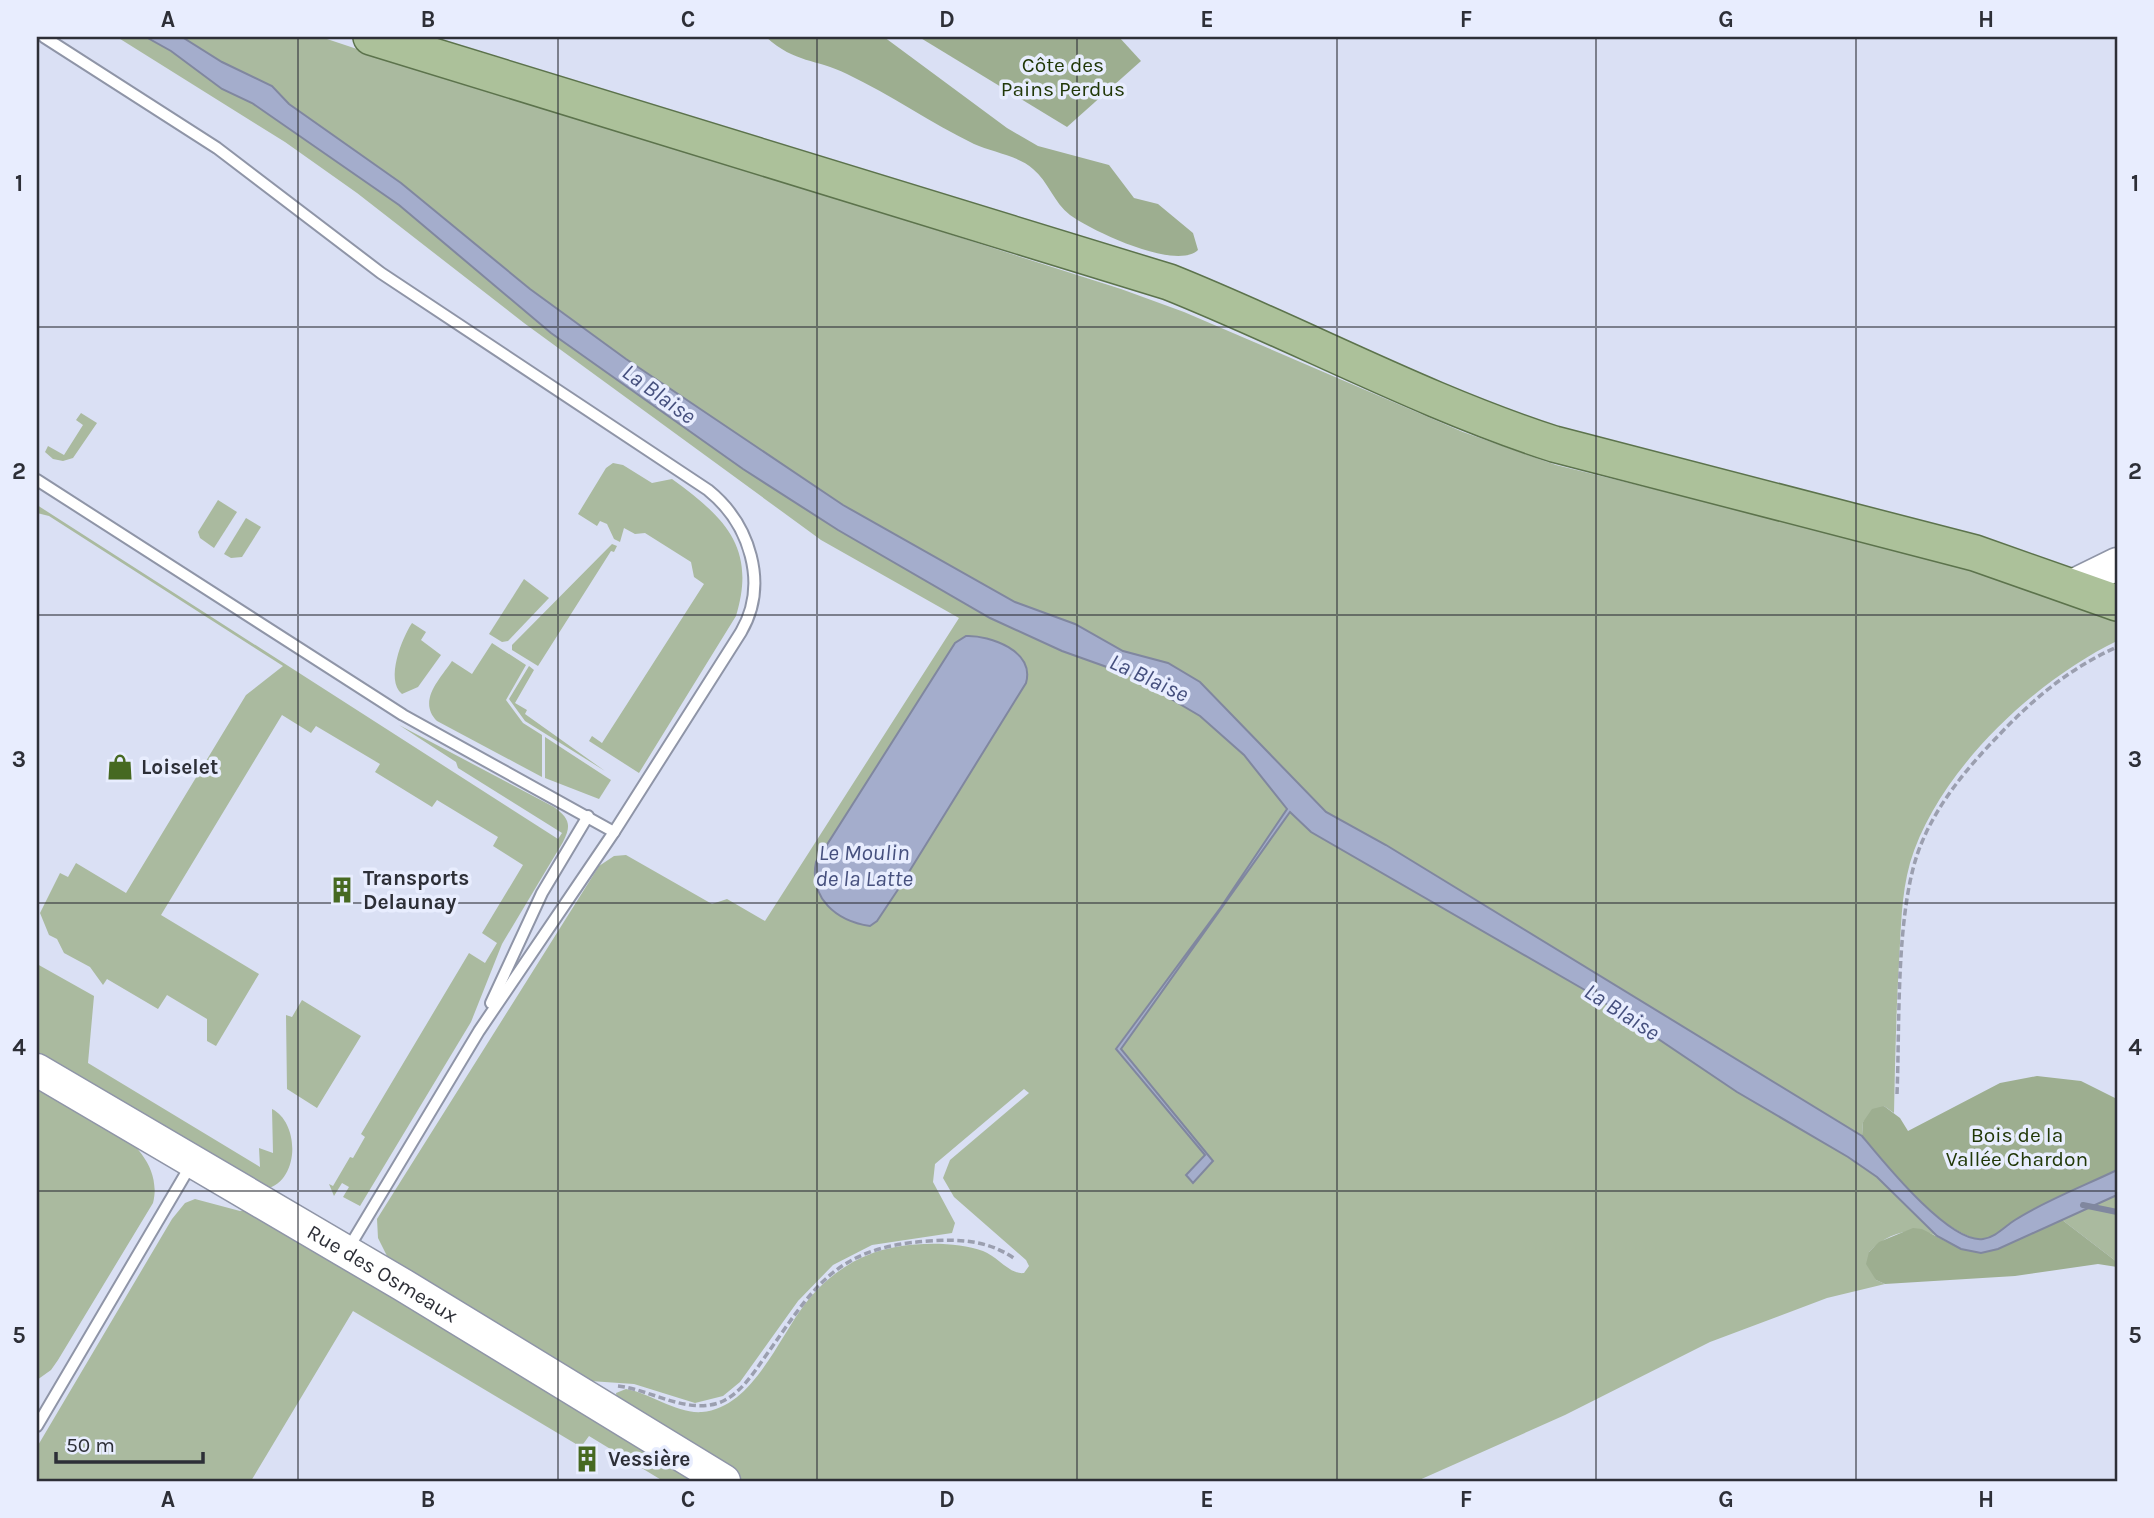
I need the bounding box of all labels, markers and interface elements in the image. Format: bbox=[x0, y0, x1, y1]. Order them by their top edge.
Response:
text: A bbox=[161, 6, 175, 33]
text: B bbox=[421, 6, 435, 33]
text: C bbox=[681, 6, 695, 33]
text: D bbox=[939, 6, 955, 33]
text: E bbox=[1200, 6, 1214, 33]
text: F bbox=[1460, 6, 1472, 33]
text: G bbox=[1718, 6, 1734, 33]
text: H bbox=[1978, 6, 1994, 33]
park label: Côte des Pains Perdus bbox=[1001, 53, 1125, 101]
text: 1 bbox=[15, 170, 23, 197]
text: 1 bbox=[2131, 170, 2139, 197]
water label: La Blaise bbox=[617, 358, 701, 430]
text: 2 bbox=[12, 458, 26, 485]
text: 2 bbox=[2128, 458, 2142, 485]
water label: La Blaise bbox=[1105, 648, 1193, 708]
text: 3 bbox=[12, 746, 26, 773]
text: 3 bbox=[2128, 746, 2142, 773]
shop icon: Loiselet bbox=[105, 752, 135, 782]
place label: Loiselet bbox=[141, 755, 218, 779]
water label: Le Moulin de la Latte bbox=[815, 839, 913, 892]
place label: Transports Delaunay bbox=[363, 866, 469, 914]
building icon: Transports Delaunay bbox=[327, 875, 357, 905]
water label: La Blaise bbox=[1579, 978, 1665, 1046]
text: 4 bbox=[12, 1034, 26, 1061]
text: 4 bbox=[2128, 1034, 2142, 1061]
park label: Bois de la Vallée Chardon bbox=[1946, 1123, 2088, 1171]
street label: Rue des Osmeaux bbox=[303, 1220, 462, 1328]
text: 5 bbox=[12, 1322, 26, 1349]
text: 5 bbox=[2128, 1322, 2142, 1349]
scale bar bbox=[56, 1420, 203, 1464]
text: 50 m bbox=[66, 1433, 115, 1457]
building icon: Vessière bbox=[572, 1444, 602, 1474]
place label: Vessière bbox=[608, 1447, 691, 1471]
text: A bbox=[161, 1486, 175, 1513]
text: B bbox=[421, 1486, 435, 1513]
text: C bbox=[681, 1486, 695, 1513]
text: D bbox=[939, 1486, 955, 1513]
text: E bbox=[1200, 1486, 1214, 1513]
text: F bbox=[1460, 1486, 1472, 1513]
text: G bbox=[1718, 1486, 1734, 1513]
text: H bbox=[1978, 1486, 1994, 1513]

